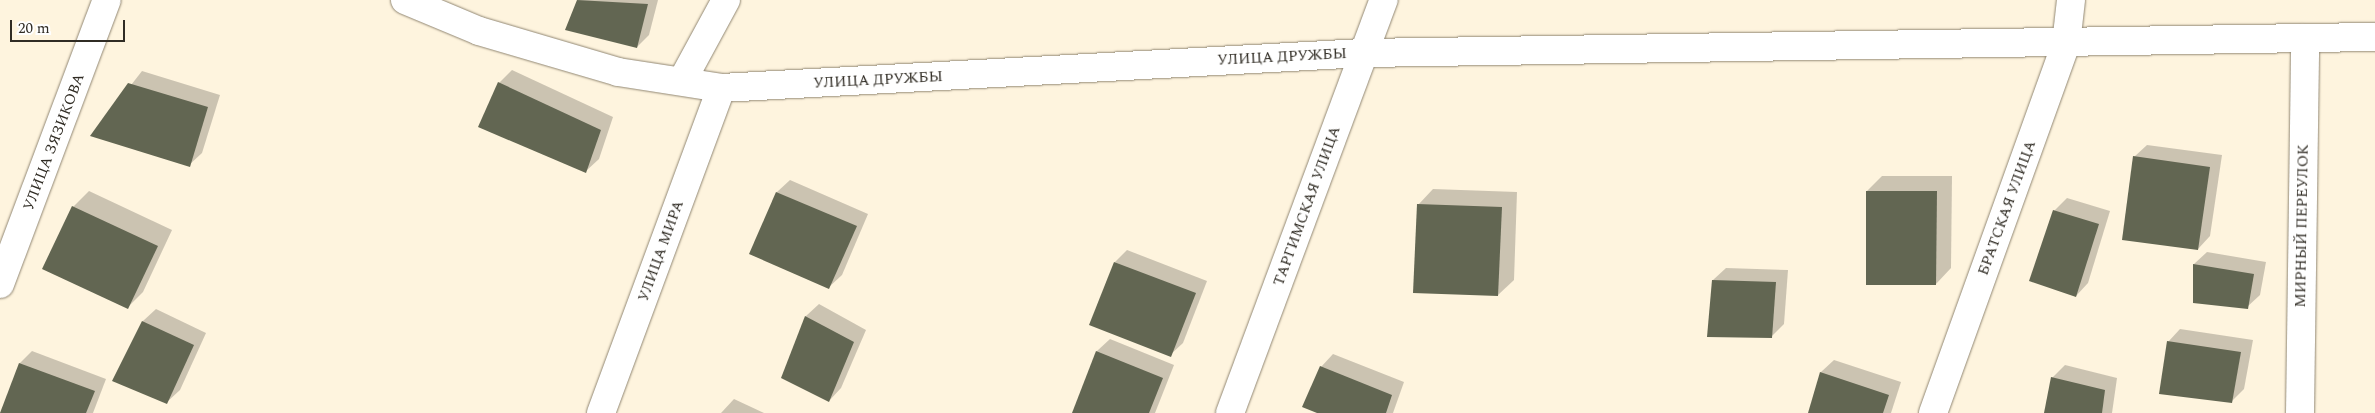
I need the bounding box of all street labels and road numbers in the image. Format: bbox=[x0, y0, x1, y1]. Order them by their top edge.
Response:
street label: УЛИЦА ДРУЖБЫ bbox=[1217, 45, 1347, 69]
street label: УЛИЦА ДРУЖБЫ bbox=[813, 68, 943, 92]
street label: УЛИЦА ЗЯЗИКОВА bbox=[20, 71, 88, 213]
street label: ТАРГИМСКАЯ УЛИЦА bbox=[1270, 124, 1344, 288]
street label: БРАТСКАЯ УЛИЦА bbox=[1974, 138, 2040, 278]
street label: МИРНЫЙ ПЕРЕУЛОК bbox=[2292, 144, 2312, 308]
street label: УЛИЦА МИРА bbox=[634, 198, 688, 304]

